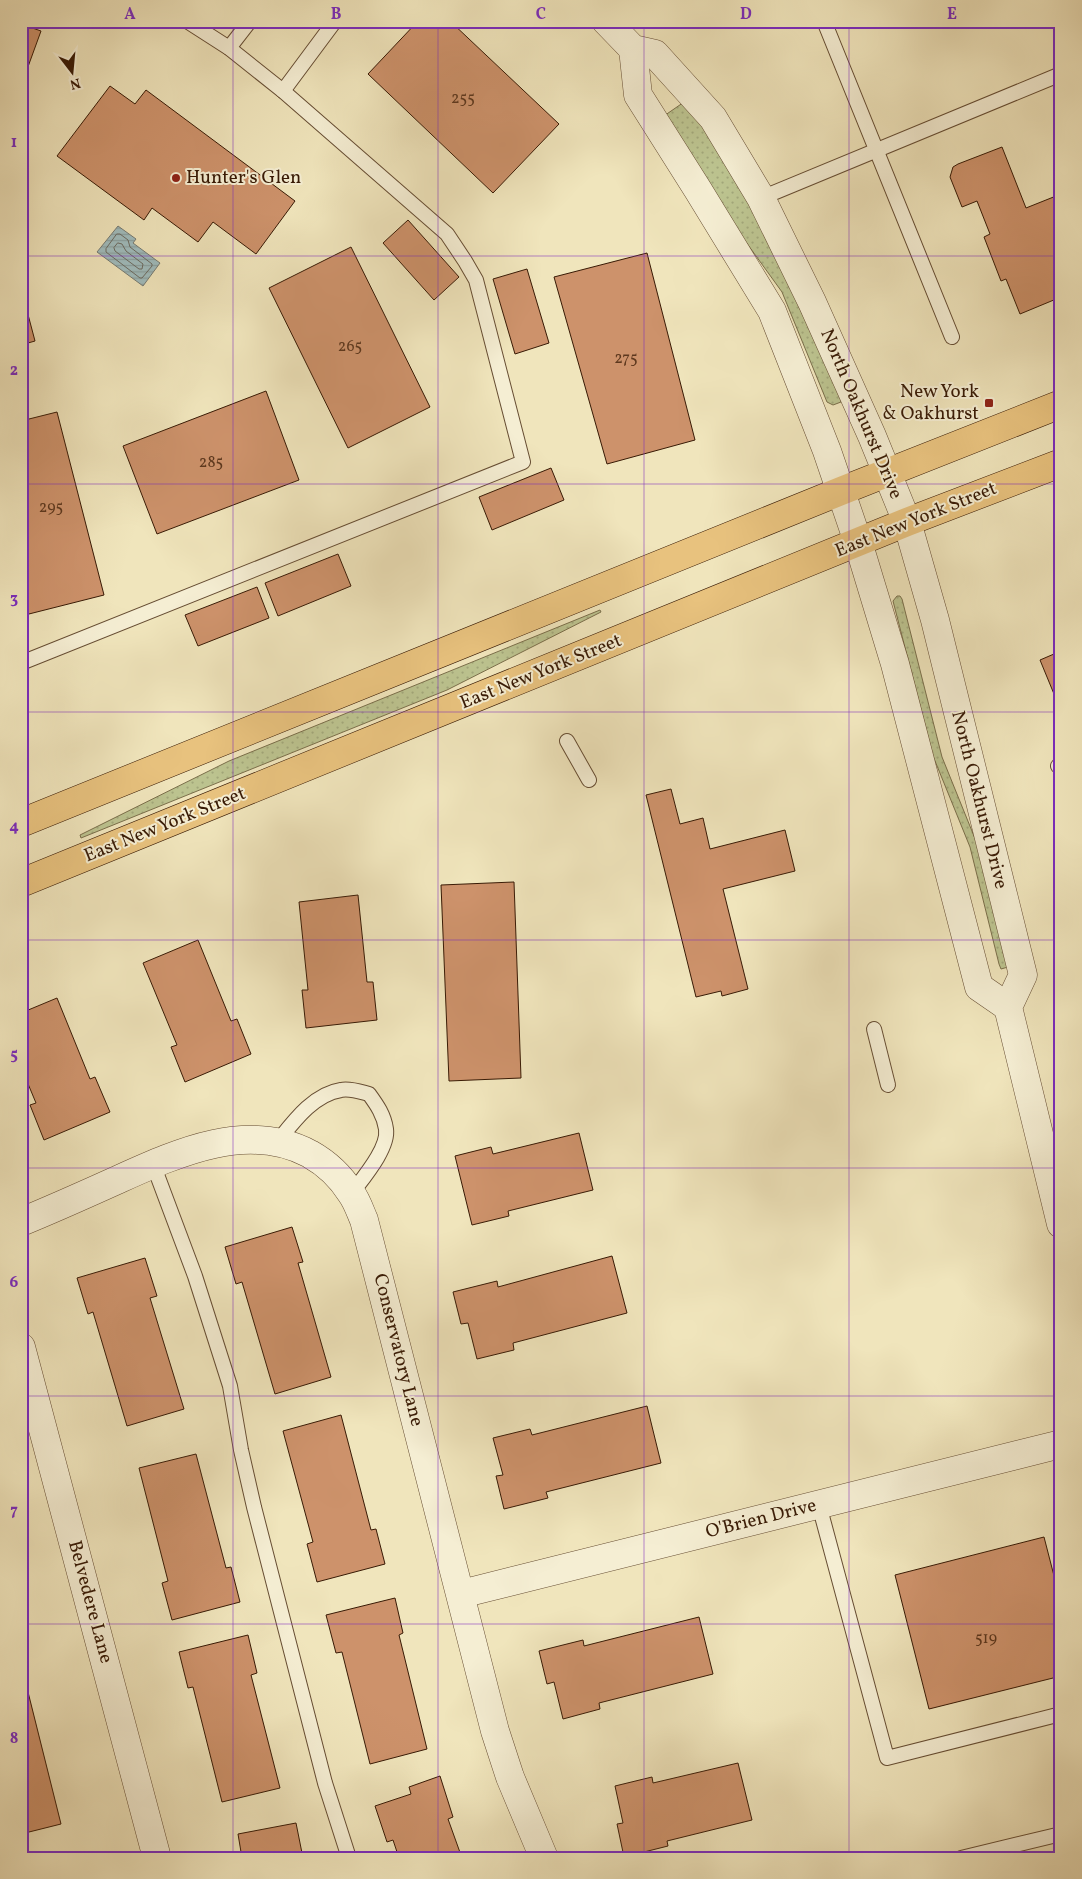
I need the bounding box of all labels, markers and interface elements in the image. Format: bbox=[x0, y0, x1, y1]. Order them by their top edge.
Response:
text: A bbox=[124, 4, 136, 26]
text: B bbox=[331, 4, 342, 26]
text: C bbox=[536, 4, 546, 26]
text: D bbox=[740, 4, 752, 26]
text: E bbox=[947, 4, 957, 26]
north arrow bbox=[48, 48, 98, 98]
text: N bbox=[68, 73, 83, 94]
house number: 255 bbox=[451, 88, 475, 110]
text: 1 bbox=[11, 132, 17, 154]
place label: Hunter's Glen bbox=[186, 165, 301, 191]
marker: Hunter's Glen bbox=[170, 172, 182, 184]
street label: North Oakhurst Drive bbox=[813, 325, 909, 503]
house number: 265 bbox=[338, 336, 362, 358]
house number: 275 bbox=[614, 348, 638, 370]
text: 2 bbox=[10, 360, 18, 382]
place label: New York & Oakhurst bbox=[883, 379, 979, 427]
marker: New York & Oakhurst bbox=[983, 397, 995, 409]
house number: 285 bbox=[199, 452, 223, 474]
street label: East New York Street bbox=[831, 476, 1001, 564]
house number: 295 bbox=[39, 497, 63, 519]
text: 3 bbox=[10, 588, 18, 610]
street label: East New York Street bbox=[456, 628, 626, 716]
street label: North Oakhurst Drive bbox=[944, 708, 1014, 892]
street label: East New York Street bbox=[80, 781, 250, 869]
text: 4 bbox=[9, 816, 19, 838]
text: 5 bbox=[10, 1044, 18, 1066]
street label: Conservatory Lane bbox=[366, 1271, 430, 1429]
text: 6 bbox=[10, 1272, 19, 1294]
street label: O'Brien Drive bbox=[703, 1493, 819, 1545]
text: 7 bbox=[10, 1500, 18, 1522]
street label: Belvedere Lane bbox=[61, 1538, 119, 1666]
house number: 519 bbox=[975, 1628, 997, 1650]
text: 8 bbox=[10, 1728, 18, 1750]

